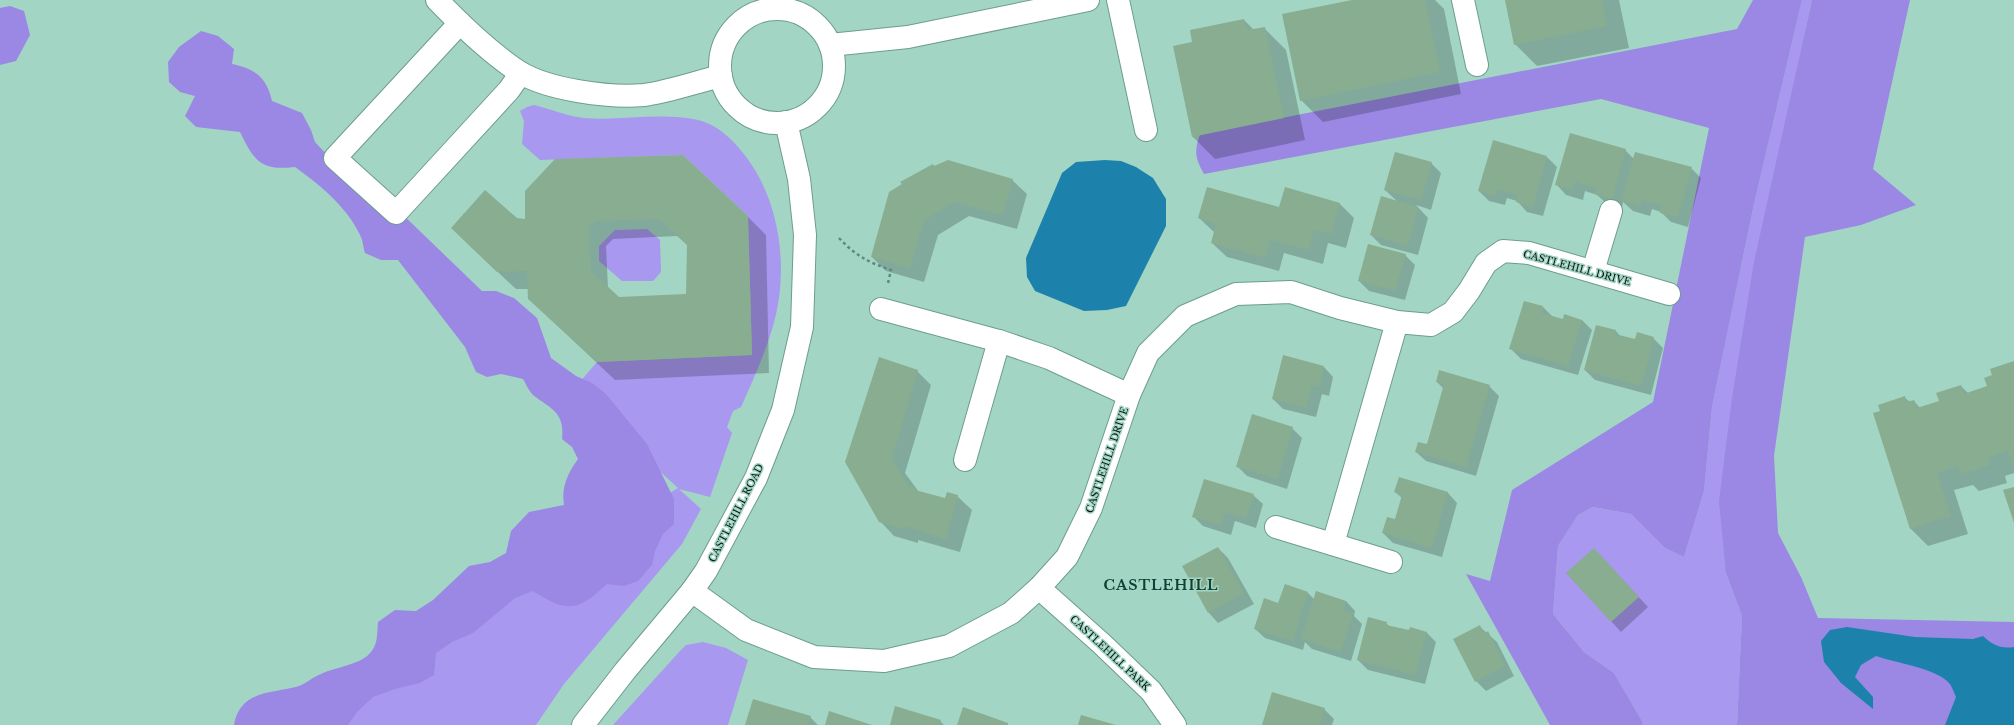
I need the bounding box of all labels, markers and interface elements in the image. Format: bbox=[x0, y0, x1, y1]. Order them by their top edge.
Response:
street label: CASTLEHILL DRIVE bbox=[1522, 247, 1632, 289]
street label: CASTLEHILL DRIVE bbox=[1083, 405, 1131, 515]
street label: CASTLEHILL ROAD bbox=[706, 462, 767, 564]
district label: CASTLEHILL bbox=[1103, 576, 1219, 594]
street label: CASTLEHILL PARK bbox=[1067, 612, 1153, 694]

